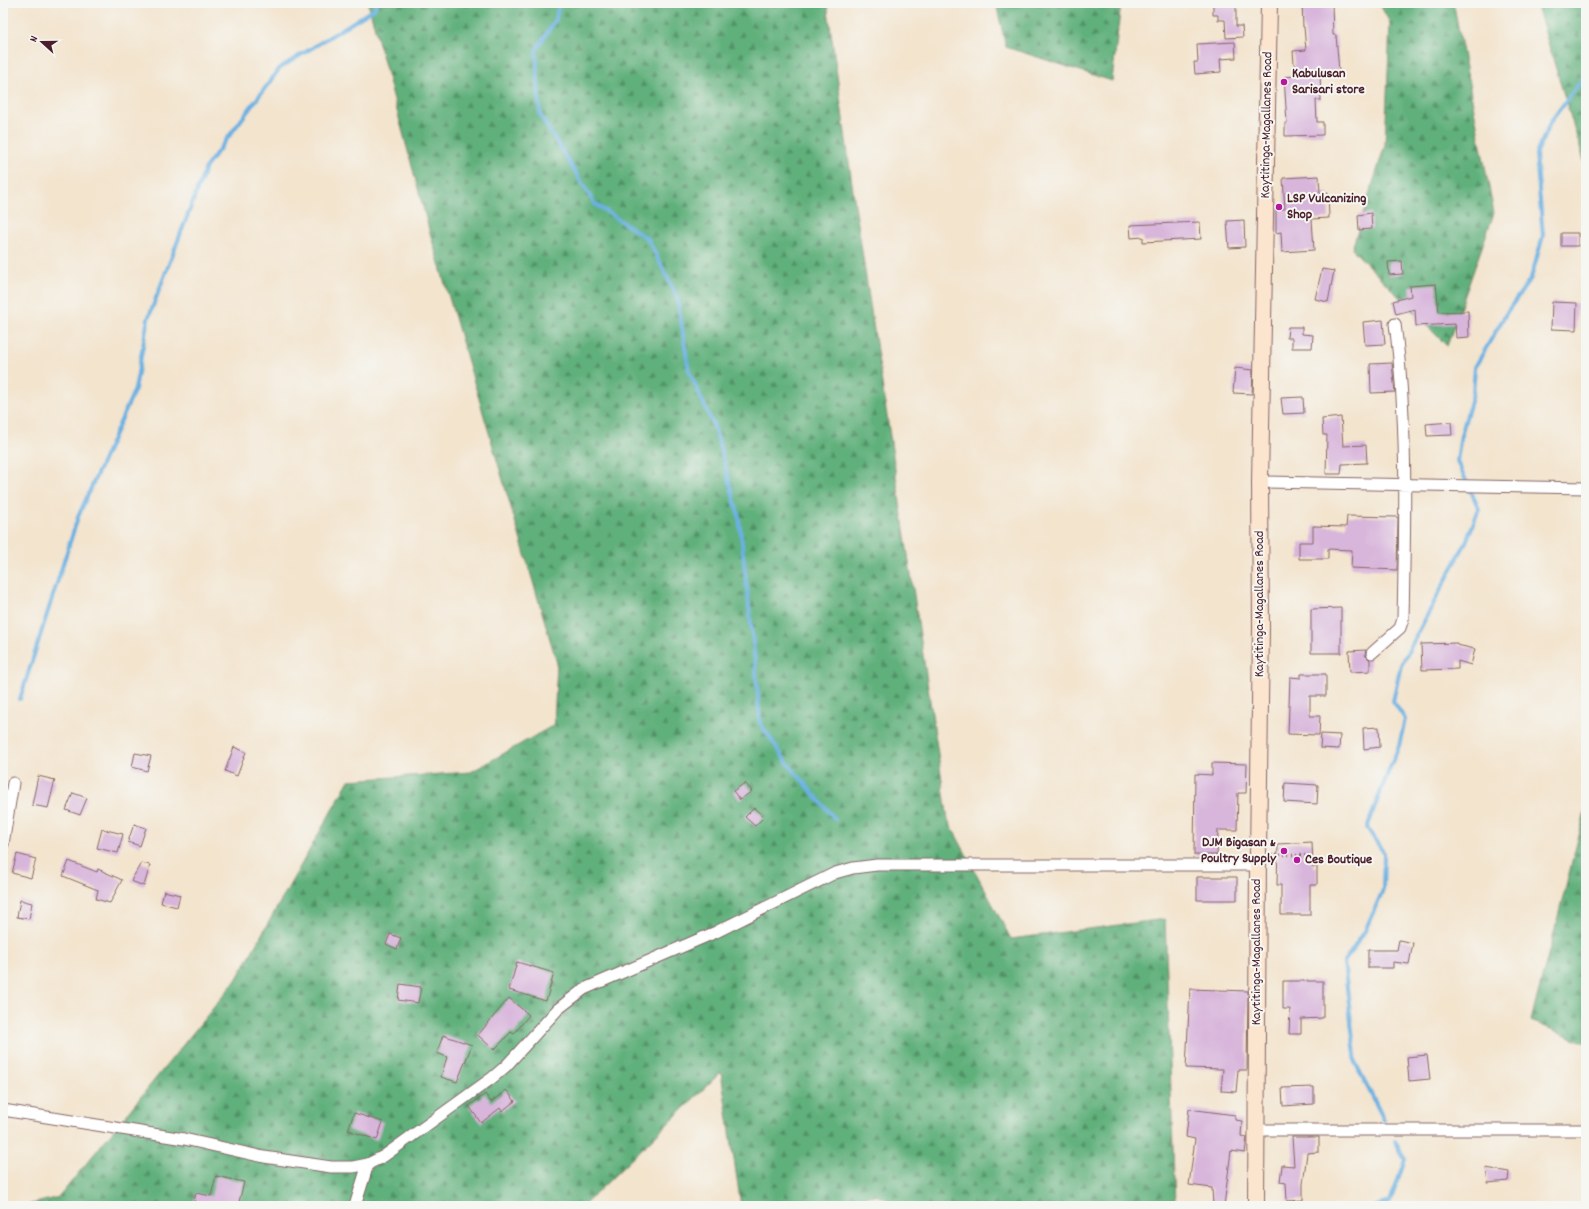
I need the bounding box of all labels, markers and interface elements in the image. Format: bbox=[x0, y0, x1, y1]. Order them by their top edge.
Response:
north arrow bbox=[22, 22, 62, 62]
text: N bbox=[26, 33, 43, 45]
street label: Kaytitinga-Magallanes Road bbox=[1256, 51, 1278, 199]
place label: Kabulusan Sarisari store bbox=[1292, 64, 1365, 100]
marker: Kabulusan Sarisari store bbox=[1279, 77, 1289, 87]
place label: LSP Vulcanizing Shop bbox=[1287, 189, 1366, 225]
marker: LSP Vulcanizing Shop bbox=[1274, 202, 1284, 212]
street label: Kaytitinga-Magallanes Road bbox=[1250, 531, 1270, 677]
place label: DJM Bigasan & Poultry Supply bbox=[1201, 833, 1277, 869]
marker: DJM Bigasan & Poultry Supply bbox=[1279, 846, 1289, 856]
place label: Ces Boutique bbox=[1305, 850, 1372, 870]
marker: Ces Boutique bbox=[1292, 855, 1302, 865]
street label: Kaytitinga-Magallanes Road bbox=[1247, 879, 1267, 1025]

